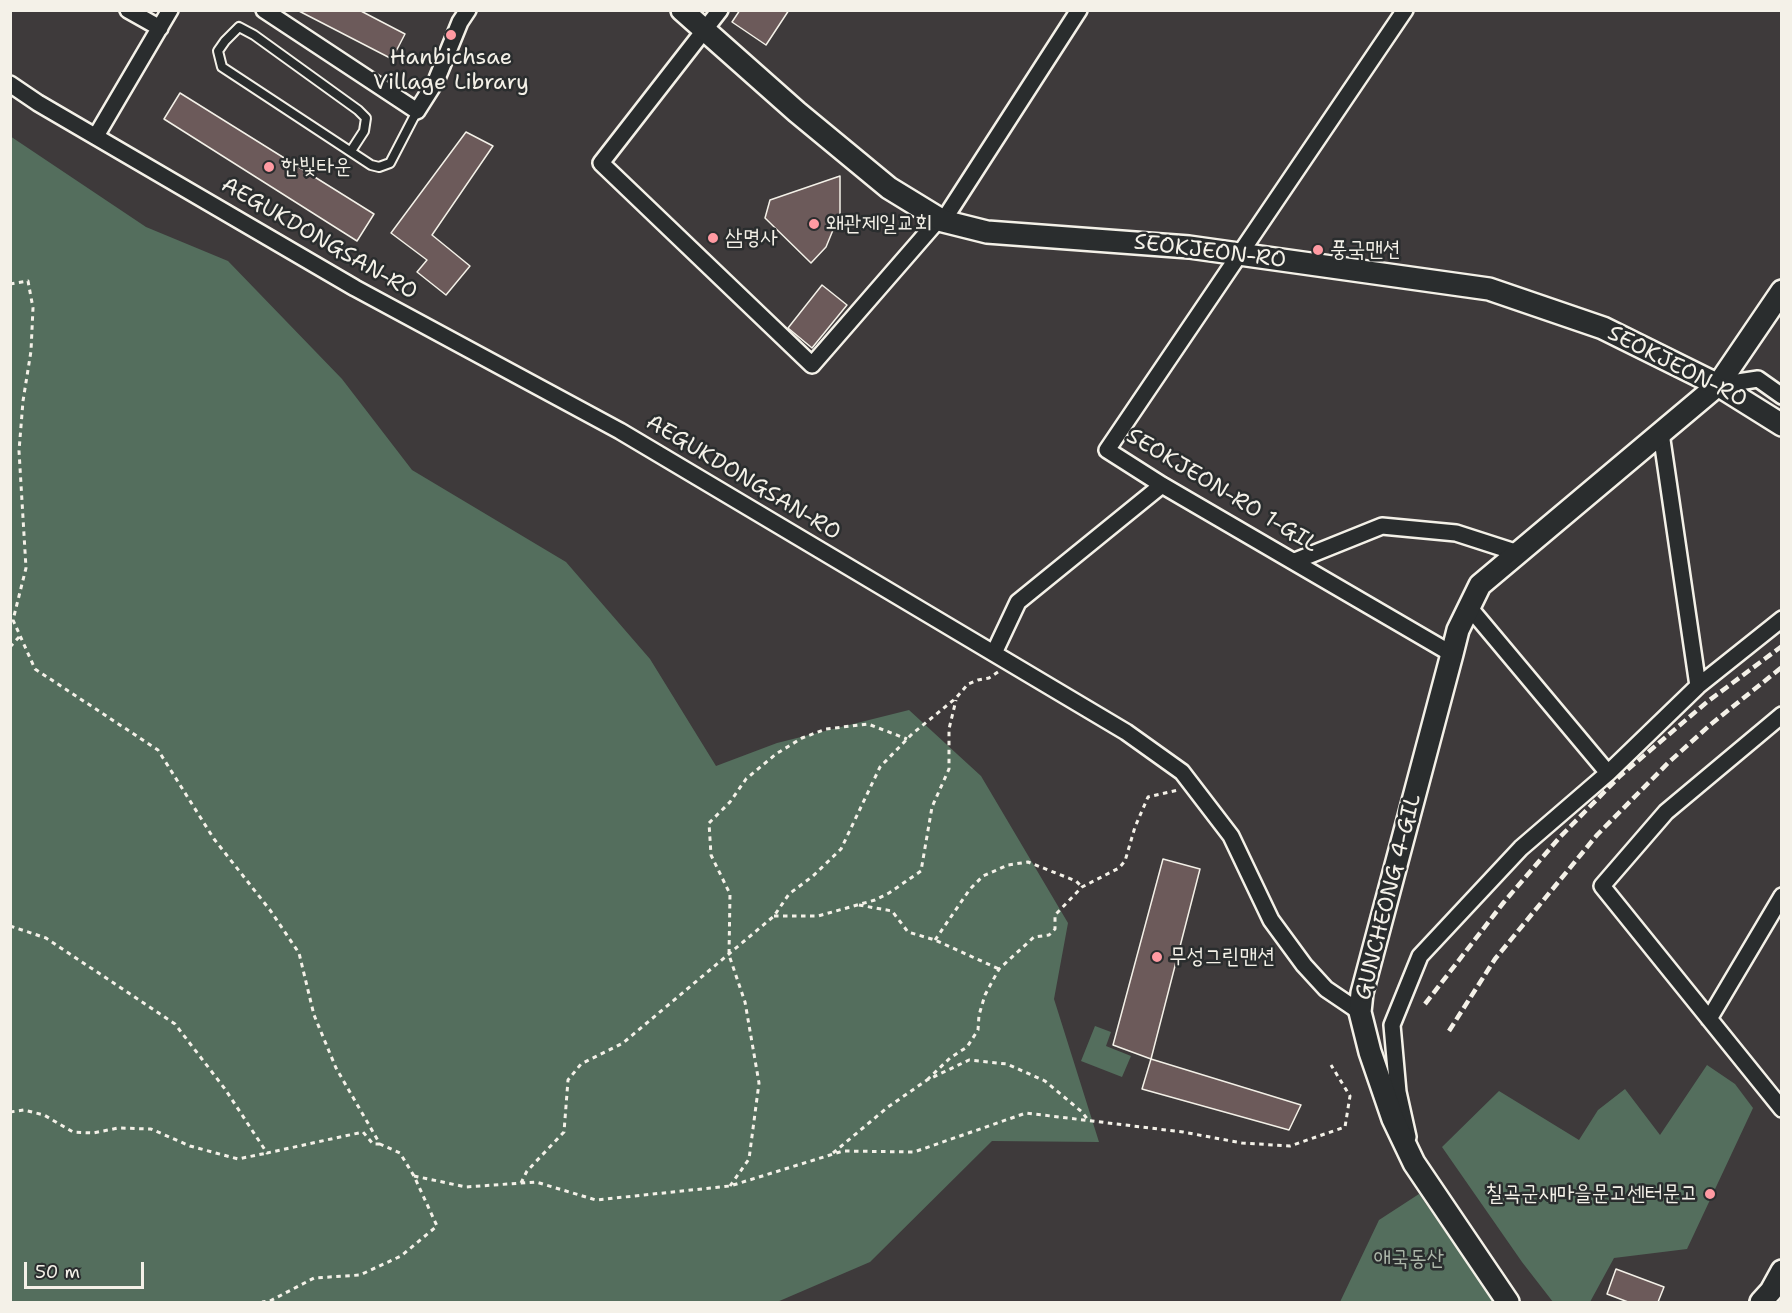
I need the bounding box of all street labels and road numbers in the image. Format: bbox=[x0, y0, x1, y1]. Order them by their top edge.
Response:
street label: AEGUKDONGSAN-RO bbox=[216, 172, 422, 306]
street label: SEOKJEON-RO bbox=[1132, 230, 1288, 274]
street label: SEOKJEON-RO bbox=[1603, 320, 1751, 414]
street label: AEGUKDONGSAN-RO bbox=[641, 409, 845, 547]
street label: SEOKJEON-RO 1-GIL bbox=[1121, 423, 1323, 559]
street label: GUNCHEONG 4-GIL bbox=[1351, 791, 1427, 1003]

